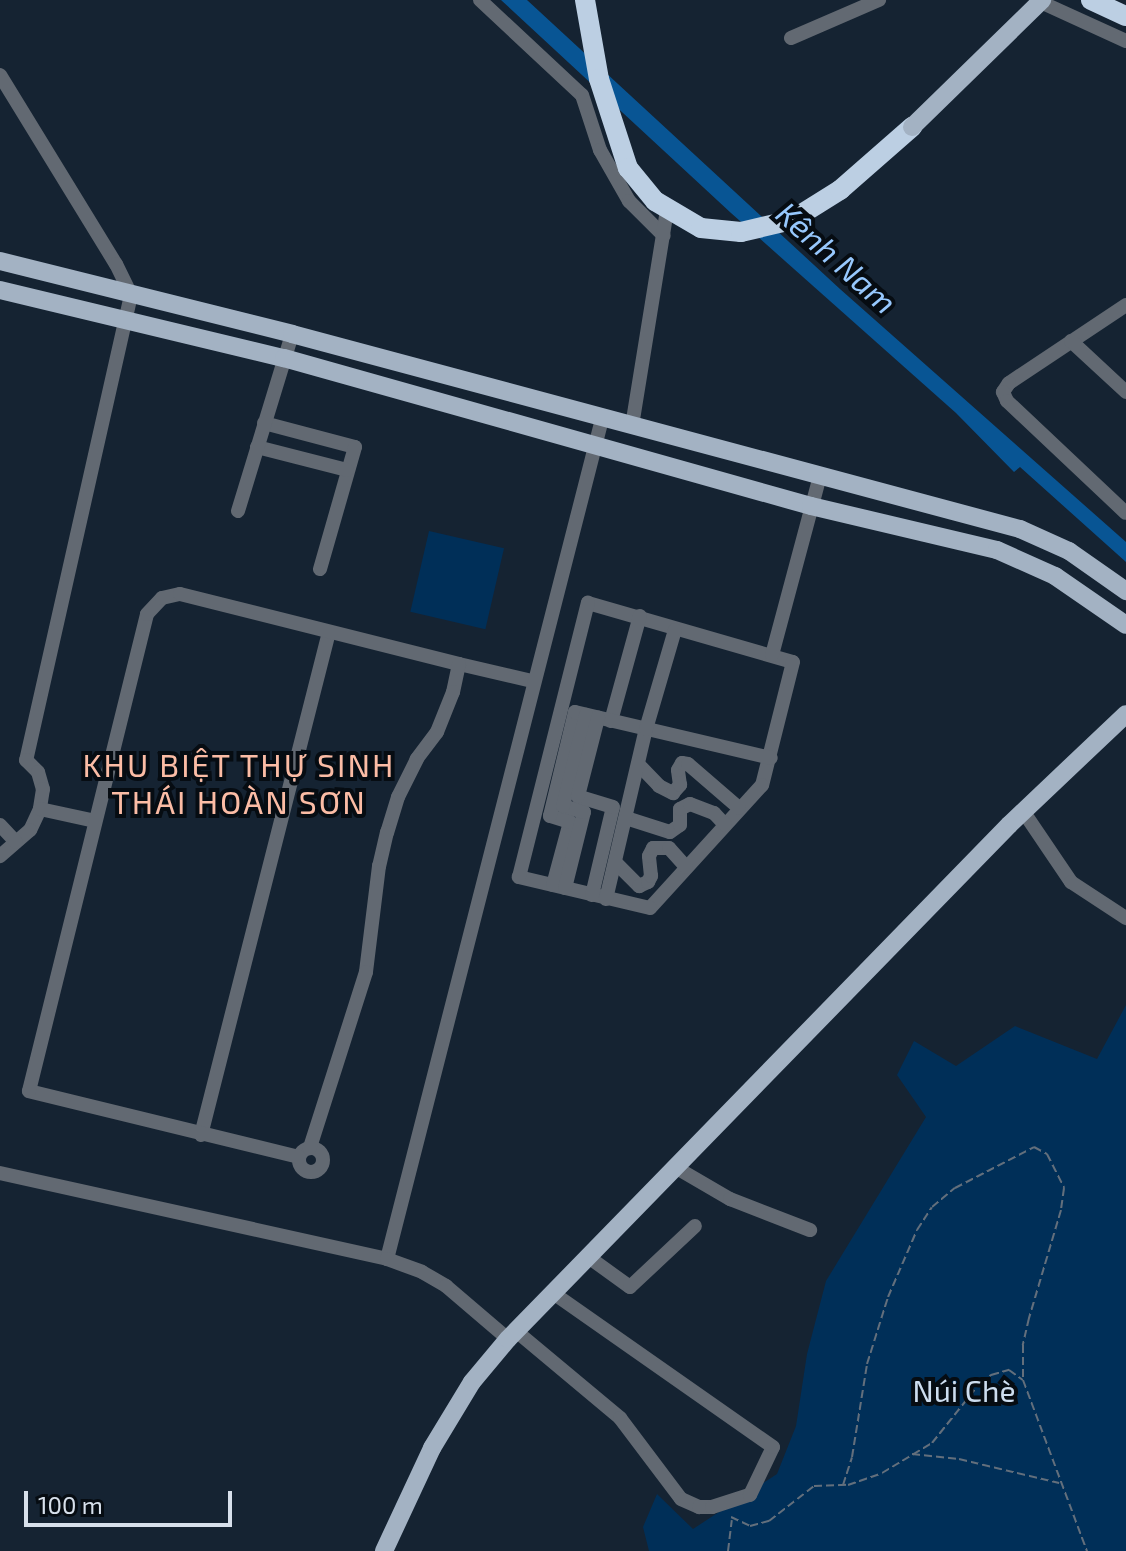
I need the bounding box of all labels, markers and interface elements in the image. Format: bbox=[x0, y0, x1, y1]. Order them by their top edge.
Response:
water label: Kênh Nam bbox=[769, 193, 905, 321]
district label: KHU BIỆT THỰ SINH THÁI HOÀN SƠN bbox=[82, 746, 396, 821]
park label: Núi Chè bbox=[912, 1372, 1016, 1408]
scale bar bbox=[28, 1475, 236, 1525]
text: 100 m bbox=[38, 1490, 103, 1519]

